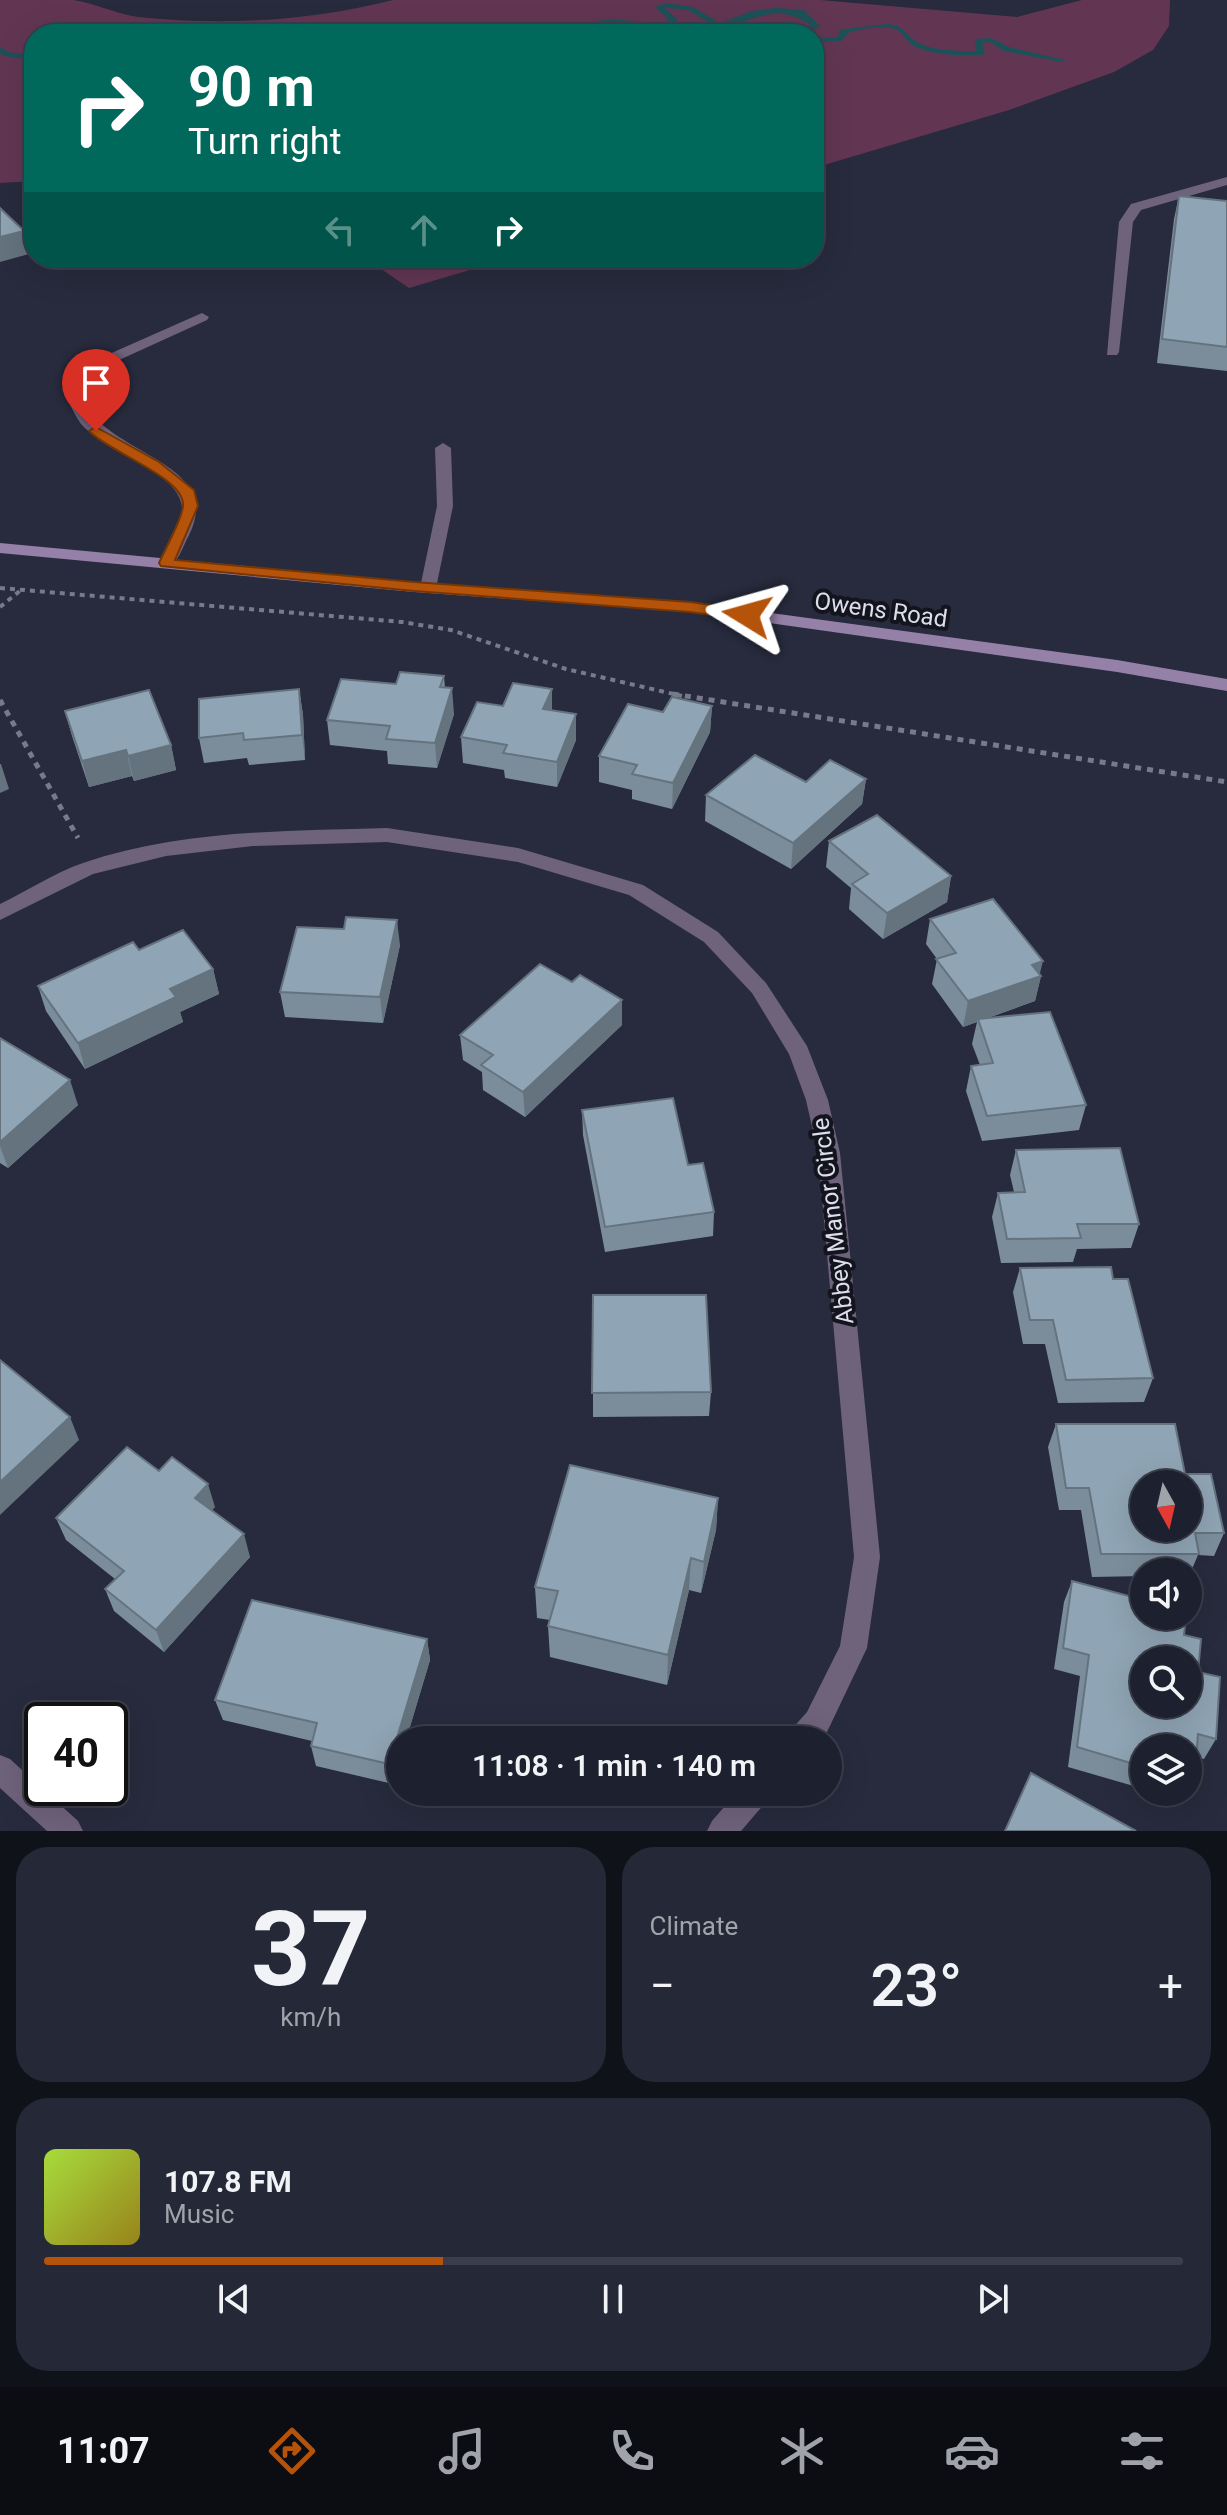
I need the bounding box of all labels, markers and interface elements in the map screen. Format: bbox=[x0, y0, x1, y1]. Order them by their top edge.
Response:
text: 90 m bbox=[188, 54, 315, 120]
icon: right bbox=[56, 56, 160, 160]
text: Turn right bbox=[188, 121, 341, 163]
icon: left bbox=[318, 208, 362, 252]
icon: ahead bbox=[402, 208, 446, 252]
icon: right bbox=[486, 208, 530, 252]
pin bbox=[62, 349, 130, 431]
icon: arrive bbox=[74, 361, 118, 405]
position arrow bbox=[705, 573, 789, 657]
street label: Owens Road bbox=[813, 587, 949, 633]
street label: Abbey Manor Circle bbox=[806, 1116, 860, 1326]
north arrow bbox=[1130, 1470, 1202, 1542]
map controls bbox=[1130, 1470, 1202, 1806]
button: sound bbox=[1130, 1558, 1202, 1630]
button: search bbox=[1130, 1646, 1202, 1718]
speed limit sign: 40 bbox=[24, 1702, 128, 1806]
button: layers bbox=[1130, 1734, 1202, 1806]
text: 11:08 · 1 min · 140 m bbox=[472, 1748, 756, 1783]
text: 37 bbox=[251, 1889, 370, 2010]
text: Climate bbox=[650, 1911, 738, 1941]
text: 23° bbox=[870, 1950, 962, 2021]
text: − bbox=[650, 1960, 675, 2012]
text: + bbox=[1158, 1960, 1183, 2012]
text: km/h bbox=[280, 2002, 341, 2032]
text: 107.8 FM bbox=[164, 2164, 292, 2199]
text: Music bbox=[164, 2199, 234, 2229]
icon: previous bbox=[212, 2277, 256, 2321]
icon: pause bbox=[591, 2277, 635, 2321]
icon: next bbox=[971, 2277, 1015, 2321]
icon: directions bbox=[264, 2423, 320, 2479]
icon: music bbox=[434, 2423, 490, 2479]
icon: phone bbox=[604, 2423, 660, 2479]
icon: climate bbox=[774, 2423, 830, 2479]
icon: car bbox=[944, 2423, 1000, 2479]
icon: filters bbox=[1114, 2423, 1170, 2479]
text: 11:07 bbox=[57, 2430, 150, 2472]

